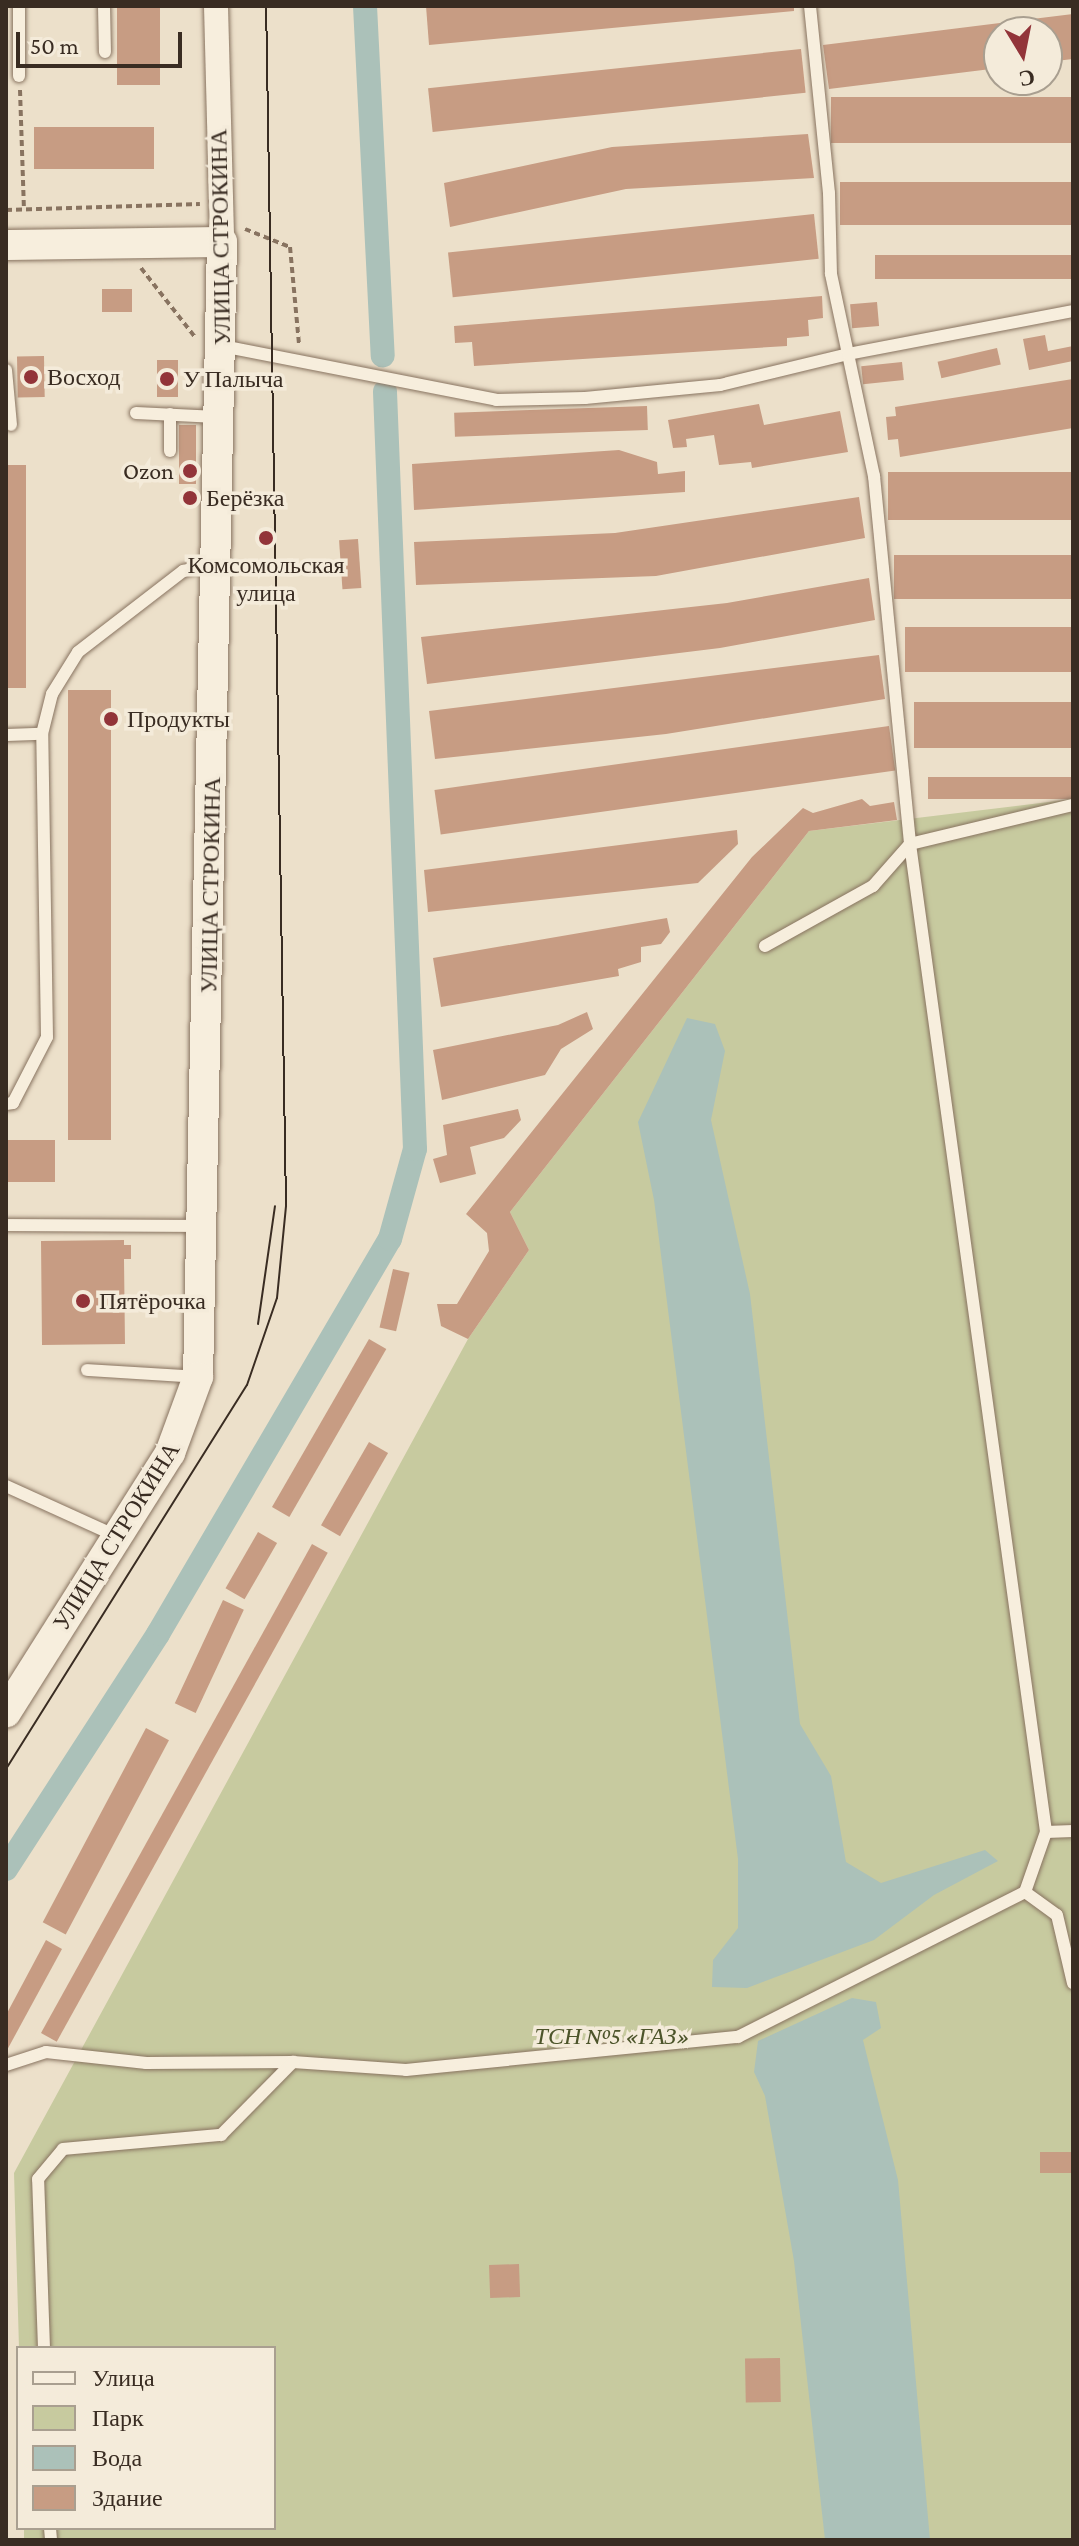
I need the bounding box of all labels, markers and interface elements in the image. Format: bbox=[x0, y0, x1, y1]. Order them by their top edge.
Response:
scale bar bbox=[20, 16, 186, 66]
north arrow bbox=[983, 16, 1063, 96]
text: 50 m bbox=[30, 32, 79, 59]
text: С bbox=[1017, 64, 1037, 92]
street label: УЛИЦА СТРОКИНА bbox=[204, 128, 236, 346]
place label: Восход bbox=[47, 363, 121, 391]
place label: У Палыча bbox=[183, 365, 284, 393]
marker: Восход bbox=[22, 368, 40, 386]
marker: У Палыча bbox=[158, 370, 176, 388]
place label: Ozon bbox=[123, 457, 174, 485]
marker: Ozon bbox=[181, 462, 199, 480]
place label: Берёзка bbox=[206, 484, 285, 512]
marker: Берёзка bbox=[181, 489, 199, 507]
marker: Комсомольская улица bbox=[257, 529, 275, 547]
place label: Комсомольская улица bbox=[187, 551, 345, 607]
place label: Продукты bbox=[127, 705, 230, 733]
marker: Продукты bbox=[102, 710, 120, 728]
street label: УЛИЦА СТРОКИНА bbox=[194, 776, 226, 994]
place label: Пятёрочка bbox=[99, 1287, 206, 1315]
marker: Пятёрочка bbox=[74, 1292, 92, 1310]
street label: УЛИЦА СТРОКИНА bbox=[46, 1436, 186, 1636]
park label: ТСН №5 «ГАЗ» bbox=[535, 2022, 689, 2050]
legend bbox=[16, 2346, 276, 2530]
text: Улица bbox=[92, 2364, 155, 2391]
text: Парк bbox=[92, 2404, 144, 2431]
text: Вода bbox=[92, 2444, 142, 2471]
text: Здание bbox=[92, 2484, 163, 2511]

